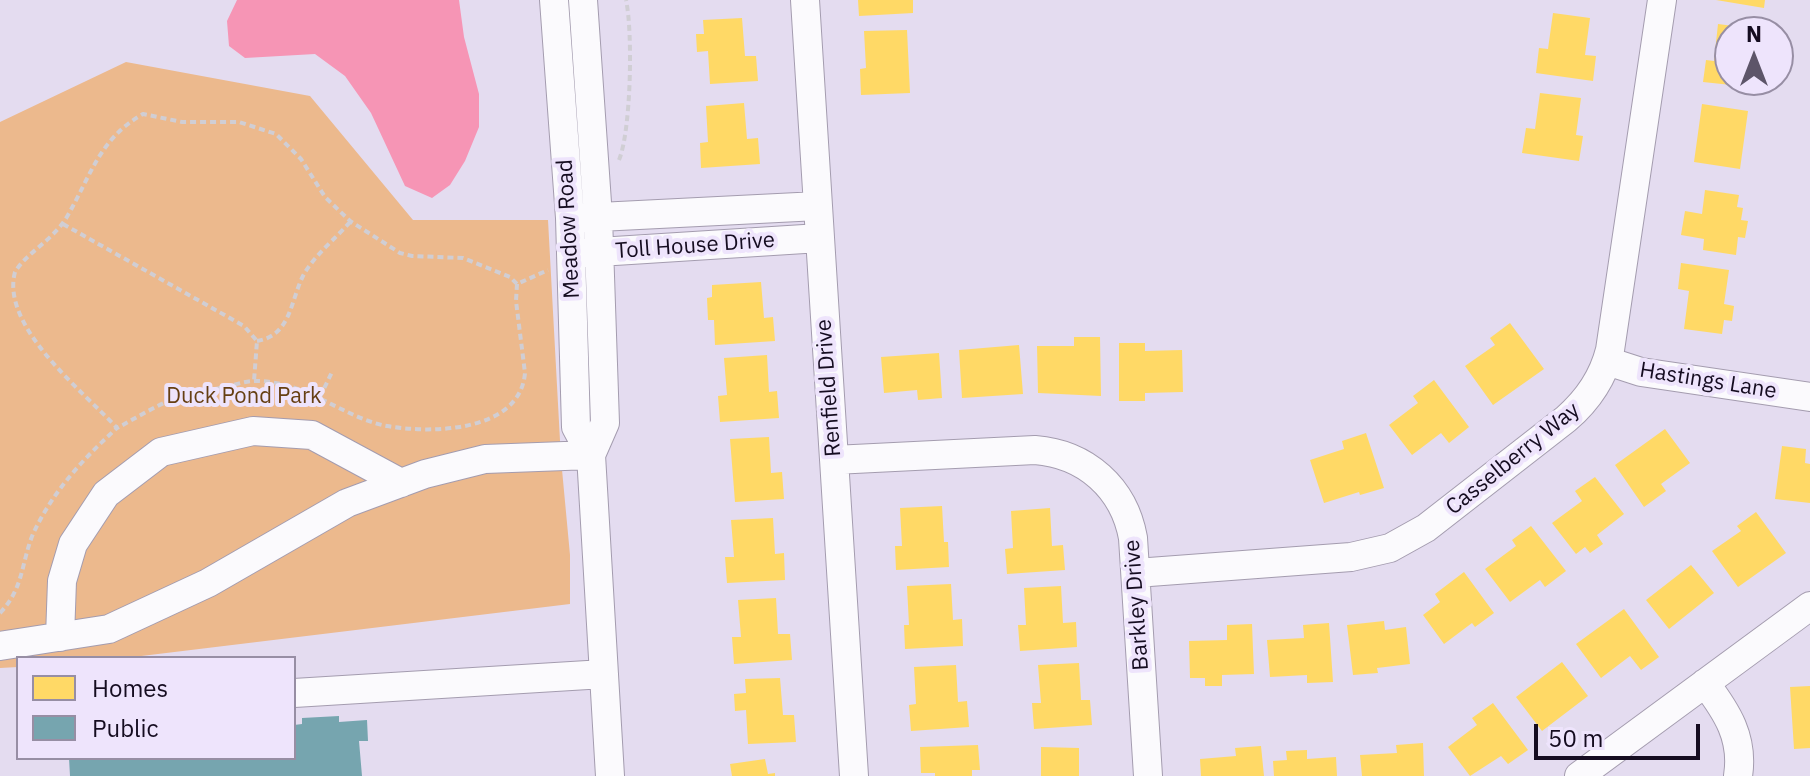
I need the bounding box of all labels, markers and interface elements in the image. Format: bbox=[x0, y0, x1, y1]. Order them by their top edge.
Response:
north arrow bbox=[1714, 16, 1794, 96]
text: N bbox=[1746, 19, 1762, 48]
street label: Meadow Road bbox=[552, 159, 586, 299]
street label: Toll House Drive bbox=[614, 227, 776, 265]
street label: Renfield Drive bbox=[811, 318, 847, 458]
street label: Hastings Lane bbox=[1638, 357, 1778, 405]
park label: Duck Pond Park bbox=[166, 384, 322, 410]
street label: Casselberry Way bbox=[1441, 397, 1585, 521]
street label: Barkley Drive bbox=[1119, 539, 1155, 671]
legend bbox=[16, 656, 296, 760]
text: Homes bbox=[92, 672, 168, 704]
scale bar bbox=[1538, 708, 1704, 758]
text: Public bbox=[92, 712, 159, 744]
text: 50 m bbox=[1548, 722, 1603, 754]

